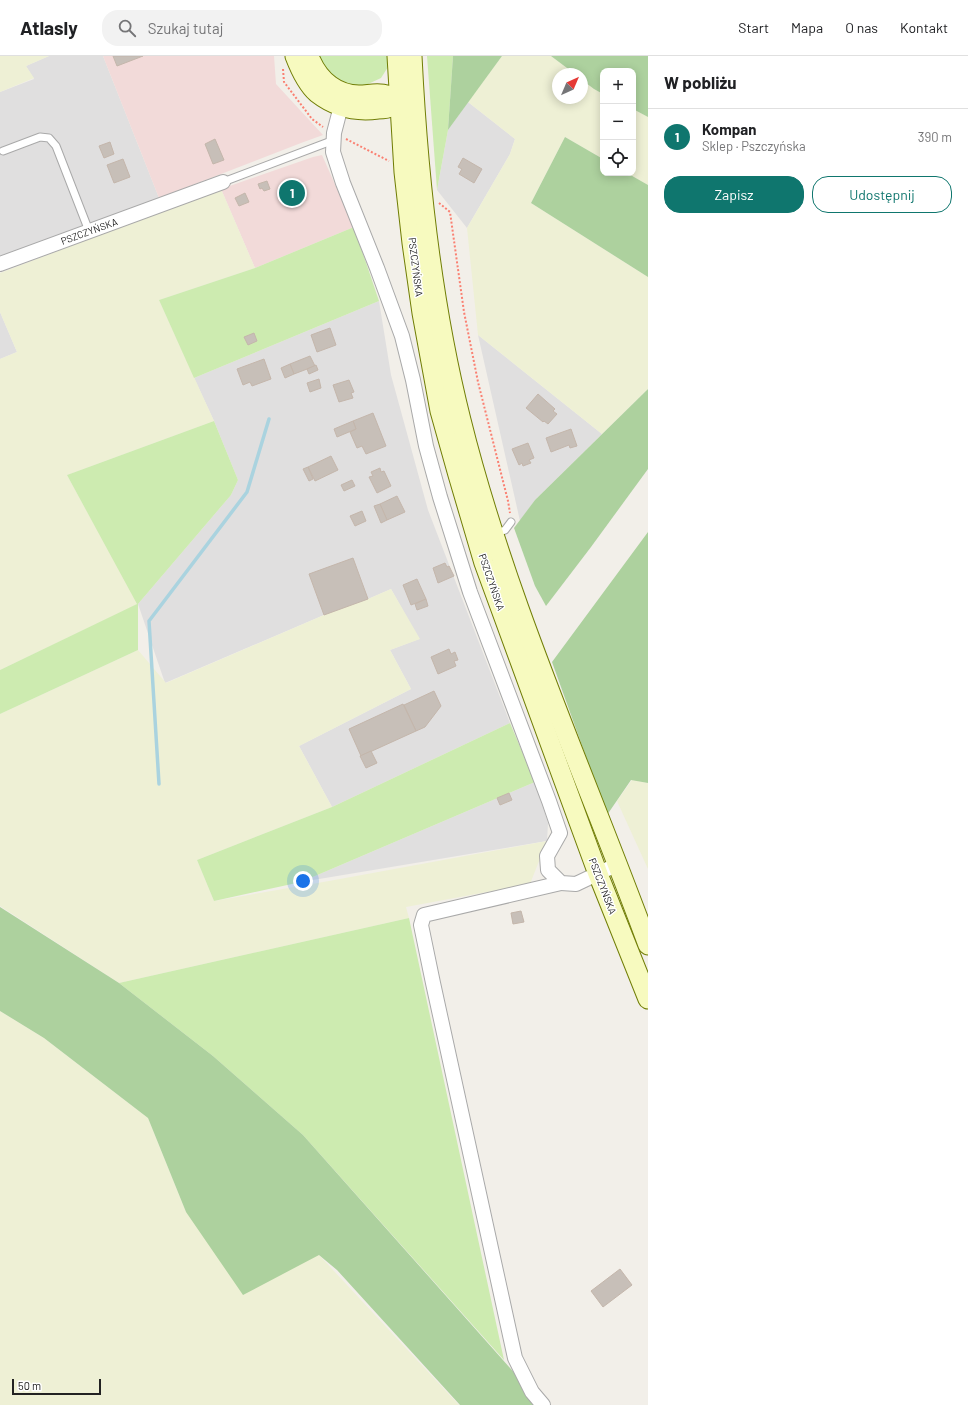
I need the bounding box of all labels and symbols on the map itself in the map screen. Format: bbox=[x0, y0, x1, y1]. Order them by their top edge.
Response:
north arrow bbox=[552, 68, 588, 104]
pin: 1 bbox=[279, 178, 305, 208]
street label: PSZCZYŃSKA bbox=[59, 215, 119, 247]
street label: PSZCZYŃSKA bbox=[406, 237, 426, 297]
street label: PSZCZYŃSKA bbox=[477, 552, 507, 612]
street label: PSZCZYŃSKA bbox=[587, 856, 619, 916]
your location bbox=[293, 871, 313, 891]
scale bar bbox=[12, 1377, 101, 1396]

